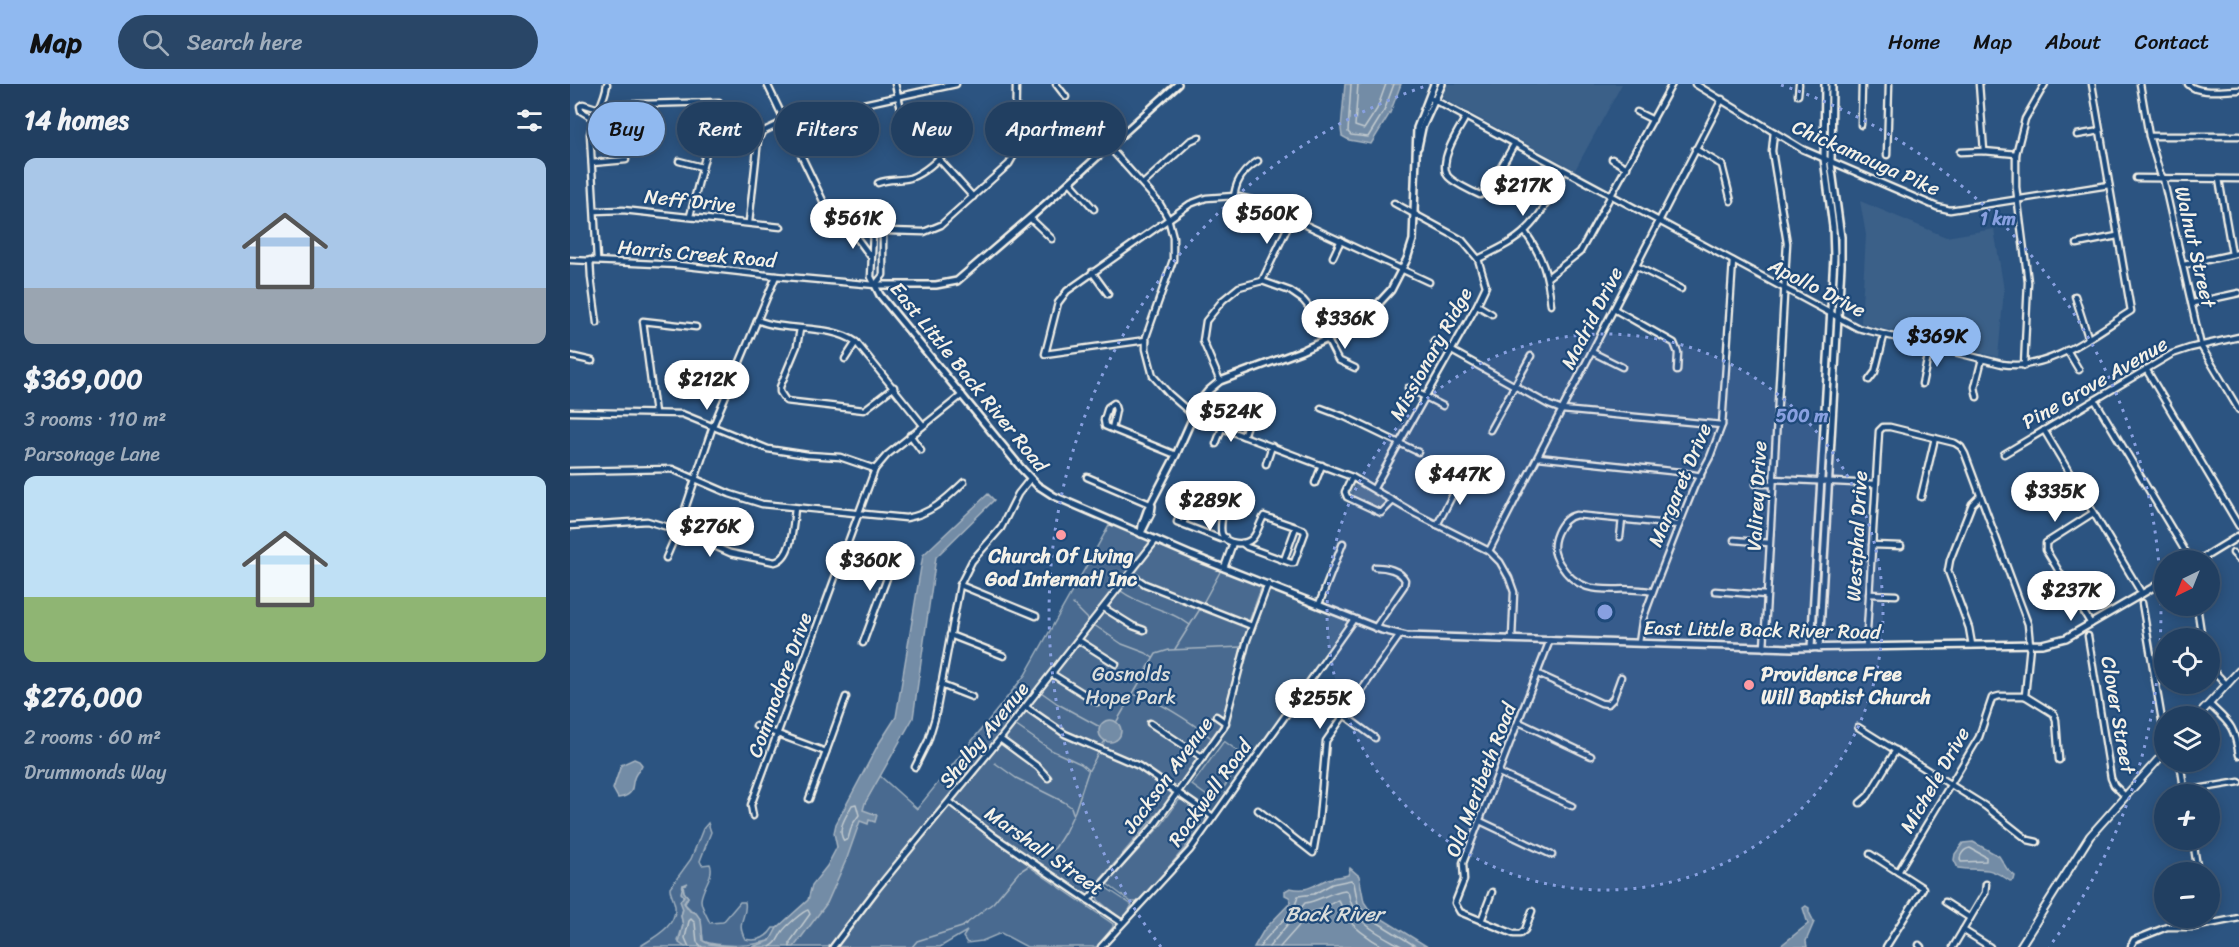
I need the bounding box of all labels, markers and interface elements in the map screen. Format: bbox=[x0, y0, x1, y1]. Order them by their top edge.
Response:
search box bbox=[118, 15, 538, 69]
text: Map bbox=[30, 18, 82, 67]
text: Search here bbox=[187, 23, 303, 62]
text: Home bbox=[1888, 23, 1940, 61]
text: Map bbox=[1973, 23, 2012, 61]
text: About bbox=[2045, 23, 2102, 61]
text: Contact bbox=[2135, 23, 2209, 61]
icon: search bbox=[139, 26, 172, 59]
text: 14 homes bbox=[24, 97, 129, 143]
chip: Buy bbox=[588, 102, 665, 156]
chip: Rent bbox=[677, 102, 763, 156]
chip: Filters bbox=[775, 102, 879, 156]
chip: New bbox=[891, 102, 973, 156]
chip: Apartment bbox=[985, 102, 1126, 156]
icon: filters bbox=[513, 104, 546, 137]
street label: Chickamauga Pike bbox=[1786, 110, 1946, 206]
pin: $217K bbox=[1481, 166, 1565, 217]
text: $217K bbox=[1494, 168, 1552, 203]
street label: Neff Drive bbox=[643, 179, 738, 223]
street label: Walnut Street bbox=[2164, 183, 2226, 312]
pin: $560K bbox=[1225, 194, 1309, 245]
text: $560K bbox=[1236, 196, 1298, 231]
icon: home bbox=[231, 197, 339, 305]
pin: $561K bbox=[811, 199, 895, 250]
text: $561K bbox=[824, 201, 882, 236]
text: 1 km bbox=[1980, 203, 2016, 235]
street label: Harris Creek Road bbox=[616, 230, 779, 278]
street label: Apollo Drive bbox=[1761, 248, 1872, 328]
street label: Madrid Drive bbox=[1551, 260, 1633, 376]
street label: East Little Back River Road bbox=[881, 274, 1058, 481]
street label: Missionary Ridge bbox=[1380, 280, 1482, 427]
pin: $336K bbox=[1303, 299, 1387, 350]
text: $336K bbox=[1316, 301, 1374, 336]
pin: $369K bbox=[1895, 317, 1979, 368]
text: $369K bbox=[1907, 319, 1967, 354]
street label: Pine Grove Avenue bbox=[2015, 327, 2175, 439]
text: $369,000 bbox=[24, 356, 143, 402]
pin: $212K bbox=[665, 360, 749, 411]
text: $212K bbox=[678, 362, 736, 397]
pin: $524K bbox=[1189, 392, 1273, 443]
text: $524K bbox=[1200, 394, 1262, 429]
text: 500 m bbox=[1776, 400, 1828, 432]
text: 3 rooms · 110 m² bbox=[24, 402, 166, 437]
street label: Margaret Drive bbox=[1638, 418, 1722, 552]
text: Parsonage Lane bbox=[24, 437, 160, 472]
street label: Valirey Drive bbox=[1737, 440, 1777, 552]
pin: $447K bbox=[1418, 455, 1502, 506]
text: $447K bbox=[1429, 457, 1491, 492]
street label: Westphal Drive bbox=[1836, 470, 1878, 602]
pin: $335K bbox=[2013, 472, 2097, 523]
text: $335K bbox=[2025, 474, 2085, 509]
pin: $289K bbox=[1168, 481, 1252, 532]
text: $289K bbox=[1179, 483, 1241, 518]
pin: $276K bbox=[668, 507, 752, 558]
text: $276K bbox=[680, 509, 740, 544]
icon: home bbox=[231, 515, 339, 623]
marker: Church Of Living God Internatl Inc bbox=[1054, 528, 1068, 542]
place label: Church Of Living God Internatl Inc bbox=[984, 539, 1138, 597]
pin: $360K bbox=[828, 541, 912, 592]
text: $360K bbox=[840, 543, 900, 578]
north arrow bbox=[2154, 550, 2220, 616]
map controls bbox=[2154, 550, 2220, 928]
pin: $237K bbox=[2029, 571, 2113, 622]
text: $237K bbox=[2041, 573, 2101, 608]
centre of rings bbox=[1595, 602, 1615, 622]
street label: Commodore Drive bbox=[738, 607, 823, 763]
street label: East Little Back River Road bbox=[1643, 610, 1882, 650]
button: locate bbox=[2154, 628, 2220, 694]
street label: Clover Street bbox=[2090, 653, 2146, 777]
park label: Gosnolds Hope Park bbox=[1086, 657, 1176, 715]
place label: Providence Free Will Baptist Church bbox=[1761, 657, 1932, 715]
text: $276,000 bbox=[24, 674, 142, 720]
street label: Shelby Avenue bbox=[930, 674, 1038, 796]
marker: Providence Free Will Baptist Church bbox=[1742, 678, 1756, 692]
pin: $255K bbox=[1278, 679, 1362, 730]
text: $255K bbox=[1289, 681, 1351, 716]
street label: Old Meribeth Road bbox=[1436, 696, 1527, 862]
button: layers bbox=[2154, 706, 2220, 772]
street label: Jackson Avenue bbox=[1113, 709, 1223, 842]
text: 2 rooms · 60 m² bbox=[24, 720, 161, 755]
street label: Michele Drive bbox=[1890, 720, 1980, 840]
street label: Rockwell Road bbox=[1159, 730, 1262, 854]
text: Drummonds Way bbox=[24, 755, 166, 790]
button: + bbox=[2154, 784, 2220, 850]
street label: Marshall Street bbox=[977, 797, 1111, 905]
button: − bbox=[2154, 862, 2220, 928]
water label: Back River bbox=[1285, 895, 1387, 933]

